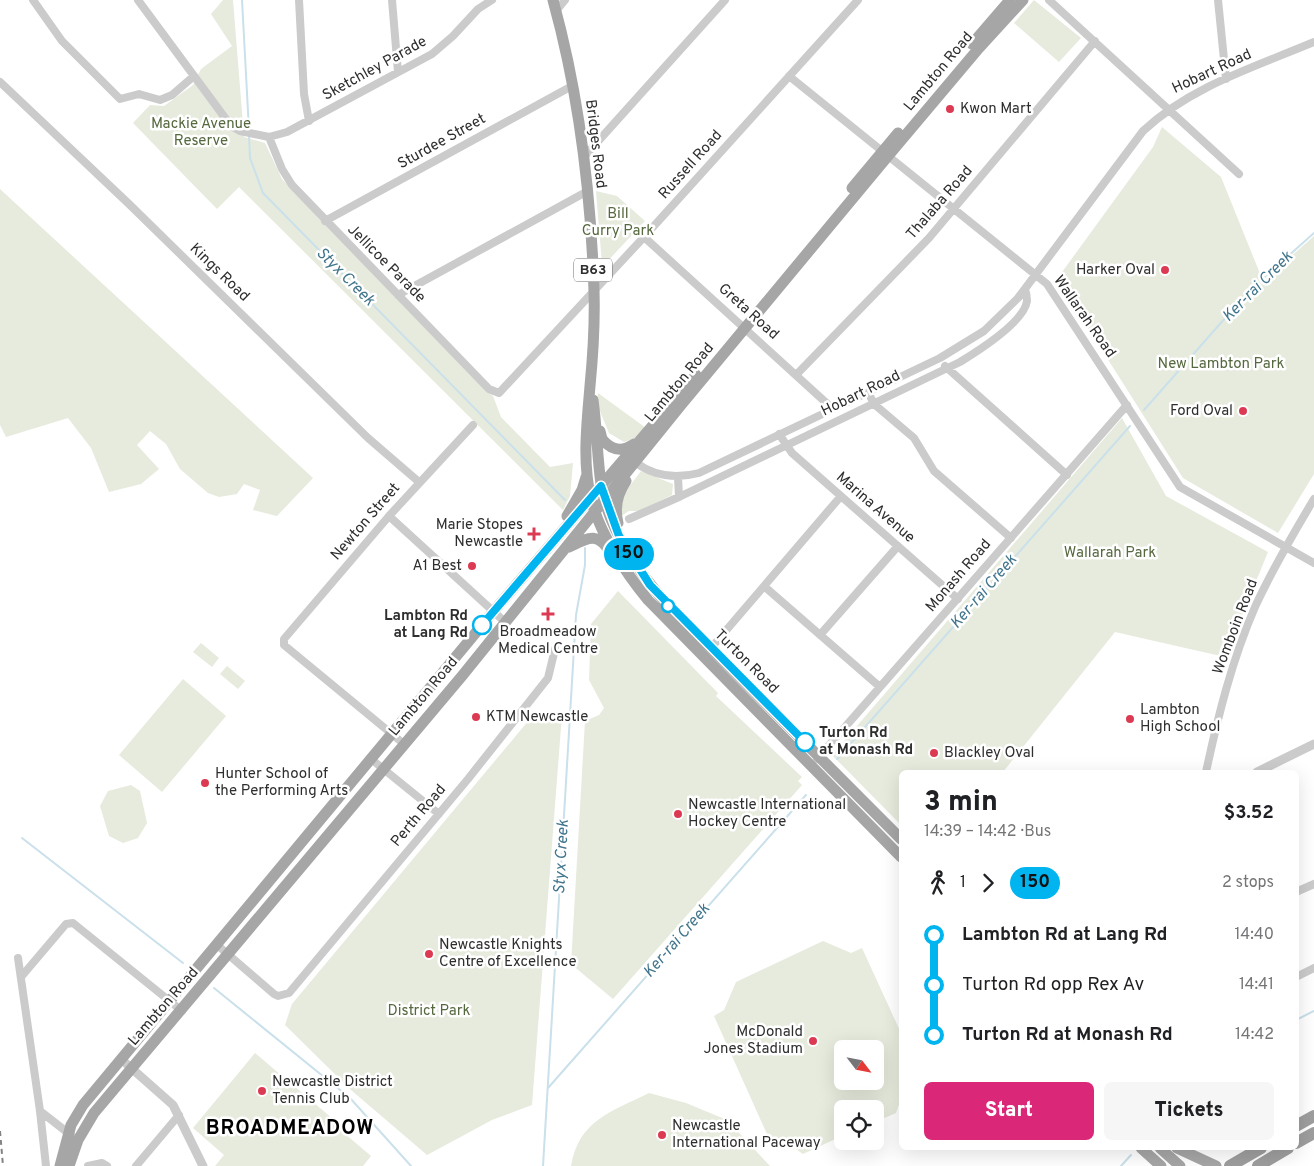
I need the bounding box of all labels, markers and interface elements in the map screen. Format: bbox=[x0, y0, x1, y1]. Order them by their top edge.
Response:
street label: Lambton Road bbox=[900, 28, 978, 116]
street label: Sketchley Parade bbox=[319, 32, 431, 106]
street label: Hobart Road bbox=[1169, 45, 1255, 99]
street label: Bridges Road bbox=[580, 98, 610, 190]
place label: Kwon Mart bbox=[960, 100, 1032, 119]
marker: Kwon Mart bbox=[944, 103, 956, 115]
street label: Sturdee Street bbox=[395, 110, 489, 174]
park label: Mackie Avenue Reserve bbox=[151, 115, 251, 151]
street label: Russell Road bbox=[655, 127, 727, 203]
street label: Thalaba Road bbox=[903, 162, 977, 244]
park label: Bill Curry Park bbox=[582, 205, 654, 241]
street label: Jellicoe Parade bbox=[343, 221, 429, 307]
street label: Kings Road bbox=[185, 240, 253, 306]
water label: Styx Creek bbox=[312, 244, 379, 311]
water label: Ker-rai Creek bbox=[1219, 247, 1298, 326]
road number: B63 bbox=[574, 258, 612, 282]
place label: Harker Oval bbox=[1076, 261, 1155, 280]
marker: Harker Oval bbox=[1159, 264, 1171, 276]
street label: Wallarah Road bbox=[1049, 272, 1119, 362]
street label: Greta Road bbox=[714, 280, 782, 344]
street label: Lambton Road bbox=[641, 339, 719, 427]
park label: New Lambton Park bbox=[1157, 355, 1285, 374]
street label: Hobart Road bbox=[818, 367, 904, 421]
place label: Ford Oval bbox=[1170, 402, 1233, 421]
marker: Ford Oval bbox=[1237, 405, 1249, 417]
street label: Marina Avenue bbox=[832, 468, 918, 548]
street label: Newton Street bbox=[327, 479, 405, 565]
place label: Marie Stopes Newcastle bbox=[436, 516, 523, 552]
marker: Marie Stopes Newcastle bbox=[527, 527, 541, 541]
street label: Monash Road bbox=[922, 536, 996, 616]
line badge: 150 bbox=[600, 538, 658, 570]
text: 150 bbox=[614, 542, 644, 565]
park label: Wallarah Park bbox=[1064, 544, 1156, 563]
water label: Ker-rai Creek bbox=[946, 550, 1022, 633]
place label: A1 Best bbox=[412, 557, 462, 576]
marker: A1 Best bbox=[466, 560, 478, 572]
street label: Womboin Road bbox=[1209, 577, 1263, 677]
unlabelled marker bbox=[661, 599, 675, 613]
place label: Lambton Rd at Lang Rd bbox=[384, 607, 468, 643]
marker: Broadmeadow Medical Centre bbox=[541, 607, 555, 621]
marker: Lambton Rd at Lang Rd bbox=[472, 615, 492, 635]
place label: Broadmeadow Medical Centre bbox=[498, 623, 598, 659]
street label: Turton Road bbox=[710, 626, 782, 698]
street label: Lambton Road bbox=[385, 653, 463, 741]
place label: Lambton High School bbox=[1140, 701, 1221, 737]
place label: KTM Newcastle bbox=[486, 708, 588, 727]
marker: KTM Newcastle bbox=[470, 711, 482, 723]
marker: Lambton High School bbox=[1124, 713, 1136, 725]
place label: Turton Rd at Monash Rd bbox=[819, 724, 913, 760]
marker: Turton Rd at Monash Rd bbox=[795, 732, 815, 752]
place label: Blackley Oval bbox=[944, 744, 1035, 763]
marker: Blackley Oval bbox=[928, 747, 940, 759]
place label: Hunter School of the Performing Arts bbox=[215, 765, 348, 801]
marker: Hunter School of the Performing Arts bbox=[199, 777, 211, 789]
street label: Perth Road bbox=[387, 781, 451, 851]
text: 3 min bbox=[924, 785, 998, 821]
place label: Newcastle International Hockey Centre bbox=[688, 796, 846, 832]
text: $3.52 bbox=[1224, 801, 1274, 825]
marker: Newcastle International Hockey Centre bbox=[672, 808, 684, 820]
water label: Styx Creek bbox=[550, 818, 574, 895]
text: 14:39 – 14:42 · Bus bbox=[924, 822, 1051, 842]
icon: walk bbox=[924, 869, 952, 897]
icon: forward bbox=[974, 869, 1002, 897]
text: 150 bbox=[1020, 871, 1050, 894]
text: 1 bbox=[960, 873, 966, 893]
text: 2 stops bbox=[1222, 873, 1274, 893]
water label: Ker-rai Creek bbox=[639, 899, 715, 982]
text: Lambton Rd at Lang Rd bbox=[962, 923, 1168, 947]
text: 14:40 bbox=[1235, 925, 1274, 945]
place label: Newcastle Knights Centre of Excellence bbox=[439, 936, 577, 972]
marker: Newcastle Knights Centre of Excellence bbox=[423, 948, 435, 960]
street label: Lambton Road bbox=[125, 964, 203, 1050]
text: Turton Rd opp Rex Av bbox=[962, 973, 1144, 997]
text: 14:41 bbox=[1239, 975, 1274, 995]
park label: District Park bbox=[387, 1002, 471, 1021]
place label: McDonald Jones Stadium bbox=[703, 1023, 803, 1059]
text: Turton Rd at Monash Rd bbox=[962, 1023, 1173, 1047]
text: 14:42 bbox=[1235, 1025, 1274, 1045]
marker: McDonald Jones Stadium bbox=[807, 1035, 819, 1047]
north arrow bbox=[834, 1040, 884, 1090]
map controls bbox=[834, 1040, 884, 1150]
place label: Newcastle District Tennis Club bbox=[272, 1073, 393, 1109]
button: Start bbox=[924, 1082, 1094, 1140]
button: Tickets bbox=[1104, 1082, 1274, 1140]
marker: Newcastle District Tennis Club bbox=[256, 1085, 268, 1097]
button: locate bbox=[834, 1100, 884, 1150]
district label: BROADMEADOW bbox=[206, 1116, 374, 1142]
place label: Newcastle International Paceway bbox=[672, 1117, 821, 1153]
marker: Newcastle International Paceway bbox=[656, 1129, 668, 1141]

